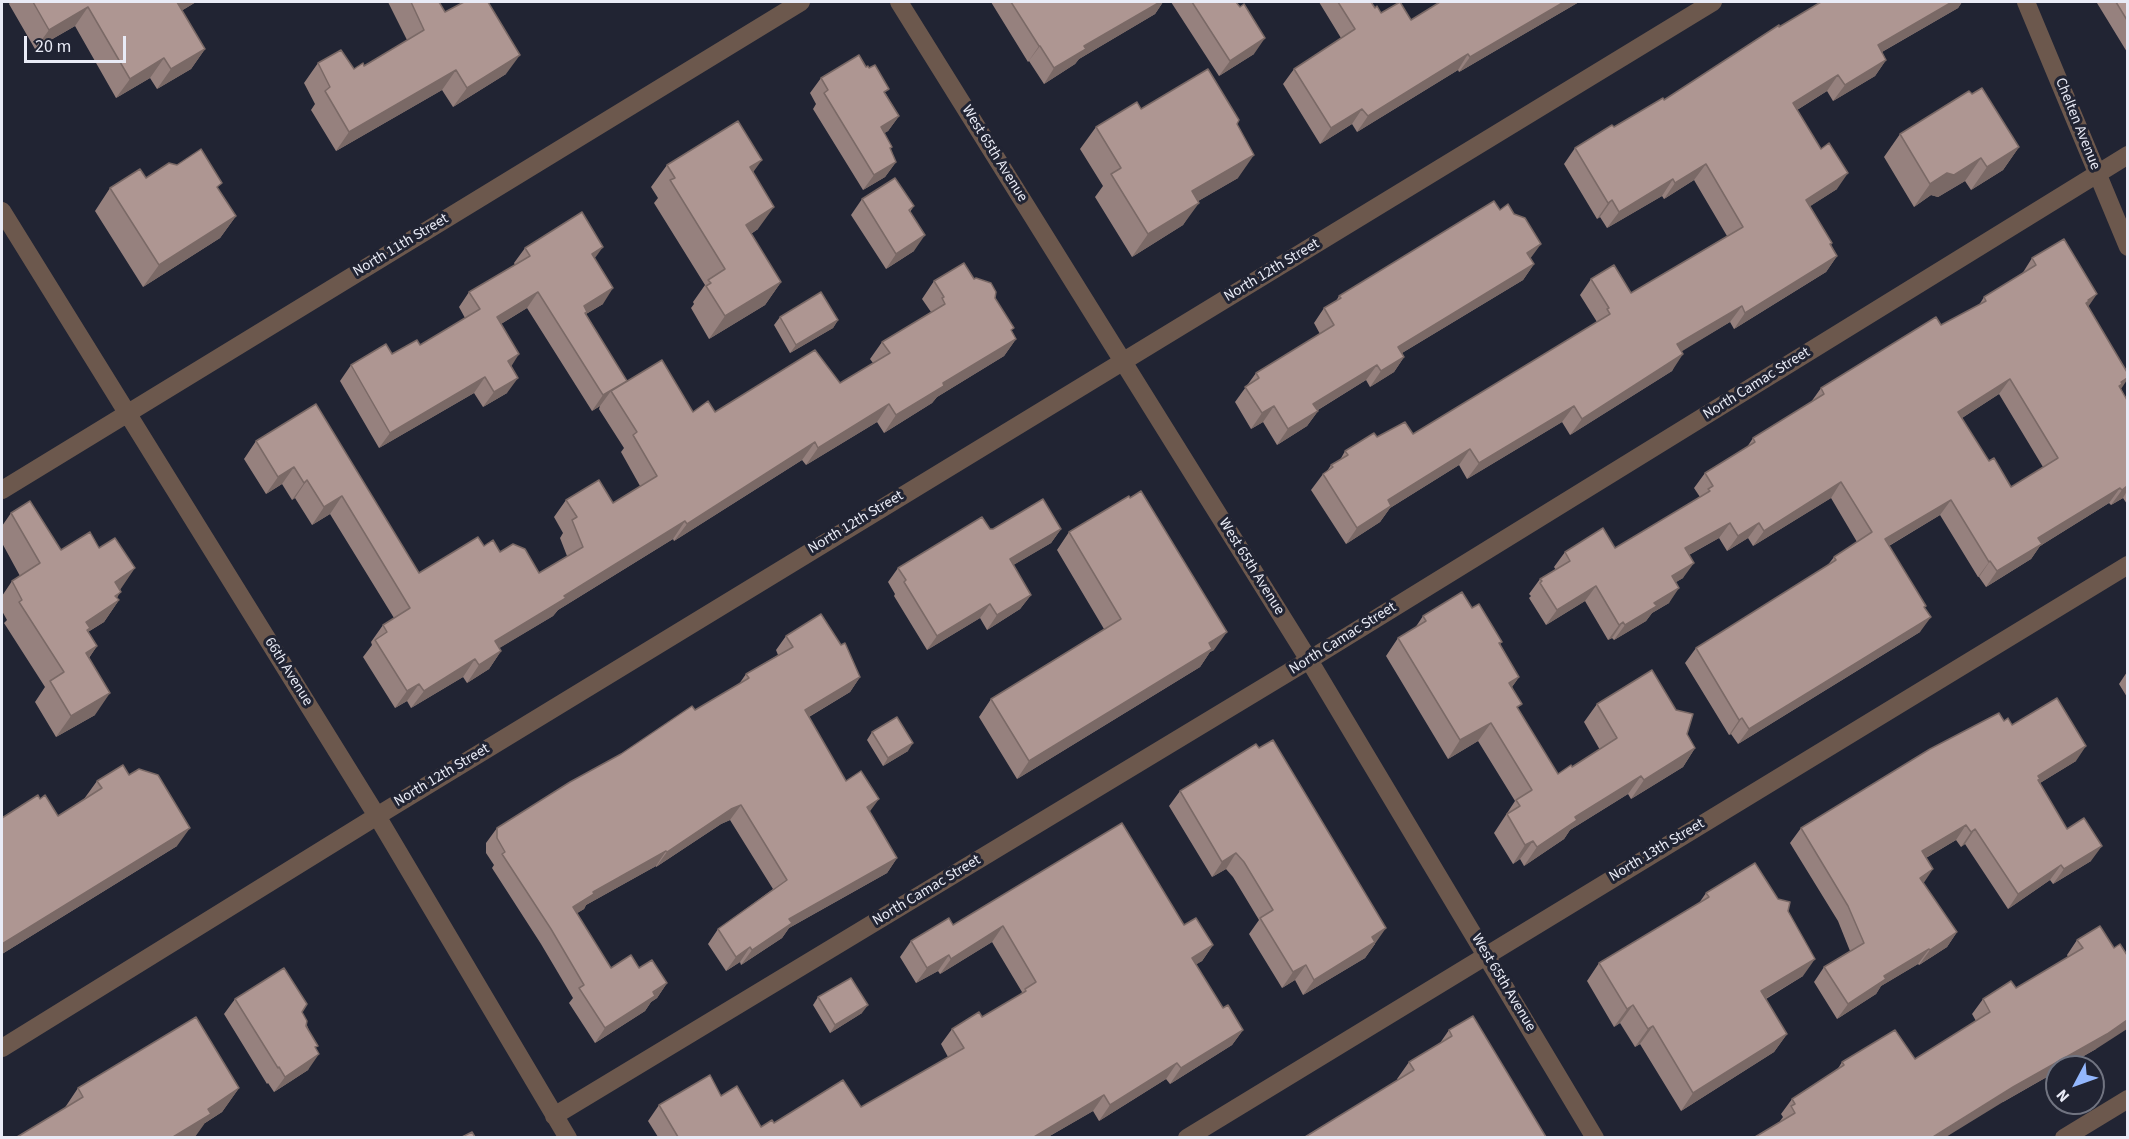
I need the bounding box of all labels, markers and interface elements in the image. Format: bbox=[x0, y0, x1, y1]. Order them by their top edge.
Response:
scale bar bbox=[27, 24, 129, 62]
text: 20 m bbox=[35, 34, 71, 59]
street label: Chelten Avenue bbox=[2050, 75, 2104, 173]
street label: West 65th Avenue bbox=[957, 102, 1031, 206]
street label: North 11th Street bbox=[350, 210, 452, 282]
street label: North 12th Street bbox=[1221, 235, 1323, 307]
street label: North Camac Street bbox=[1700, 344, 1814, 424]
street label: North 12th Street bbox=[805, 487, 907, 559]
street label: West 65th Avenue bbox=[1214, 515, 1288, 619]
street label: North Camac Street bbox=[1286, 599, 1400, 679]
street label: 66th Avenue bbox=[260, 634, 316, 710]
street label: North 12th Street bbox=[391, 740, 493, 812]
street label: North 13th Street bbox=[1606, 815, 1708, 887]
street label: North Camac Street bbox=[870, 852, 984, 930]
street label: West 65th Avenue bbox=[1467, 931, 1539, 1035]
north arrow bbox=[2045, 1055, 2105, 1115]
text: N bbox=[2051, 1084, 2075, 1107]

